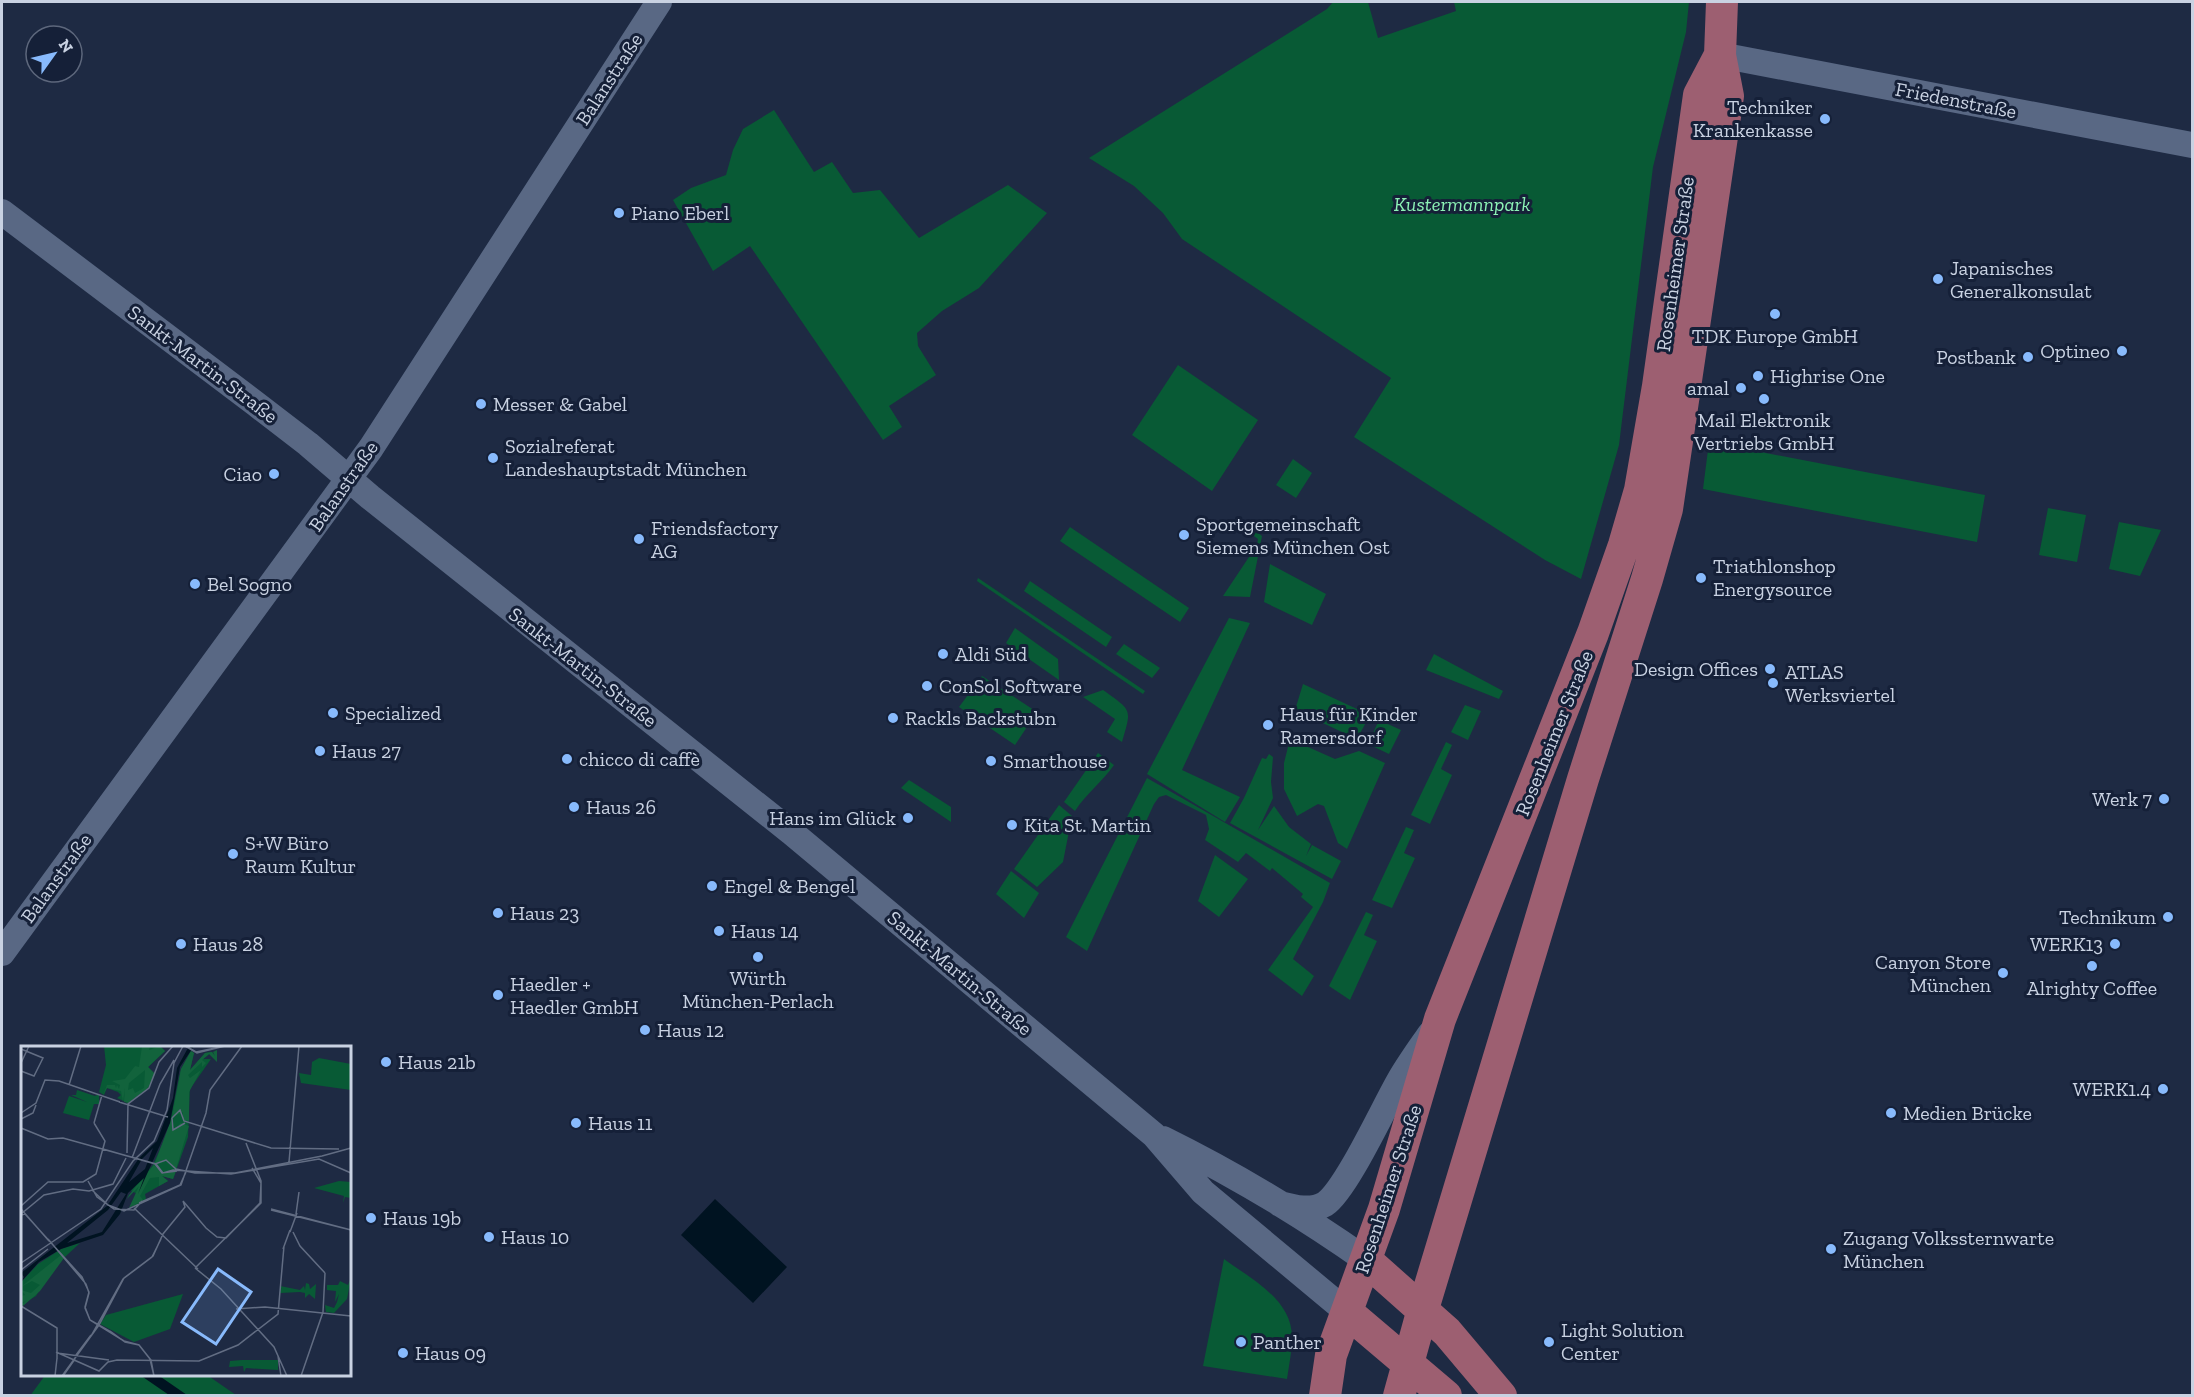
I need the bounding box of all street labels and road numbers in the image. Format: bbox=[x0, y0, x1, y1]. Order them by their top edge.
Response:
street label: Balanstraße bbox=[570, 28, 648, 130]
street label: Friedenstraße bbox=[1893, 76, 2019, 124]
street label: Rosenheimer Straße bbox=[1651, 175, 1699, 353]
street label: Sankt-Martin-Straße bbox=[123, 300, 283, 428]
street label: Balanstraße bbox=[303, 436, 383, 536]
street label: Sankt-Martin-Straße bbox=[504, 602, 662, 732]
street label: Rosenheimer Straße bbox=[1510, 647, 1598, 819]
street label: Balanstraße bbox=[15, 829, 97, 927]
street label: Sankt-Martin-Straße bbox=[883, 906, 1037, 1040]
street label: Rosenheimer Straße bbox=[1349, 1102, 1427, 1276]

